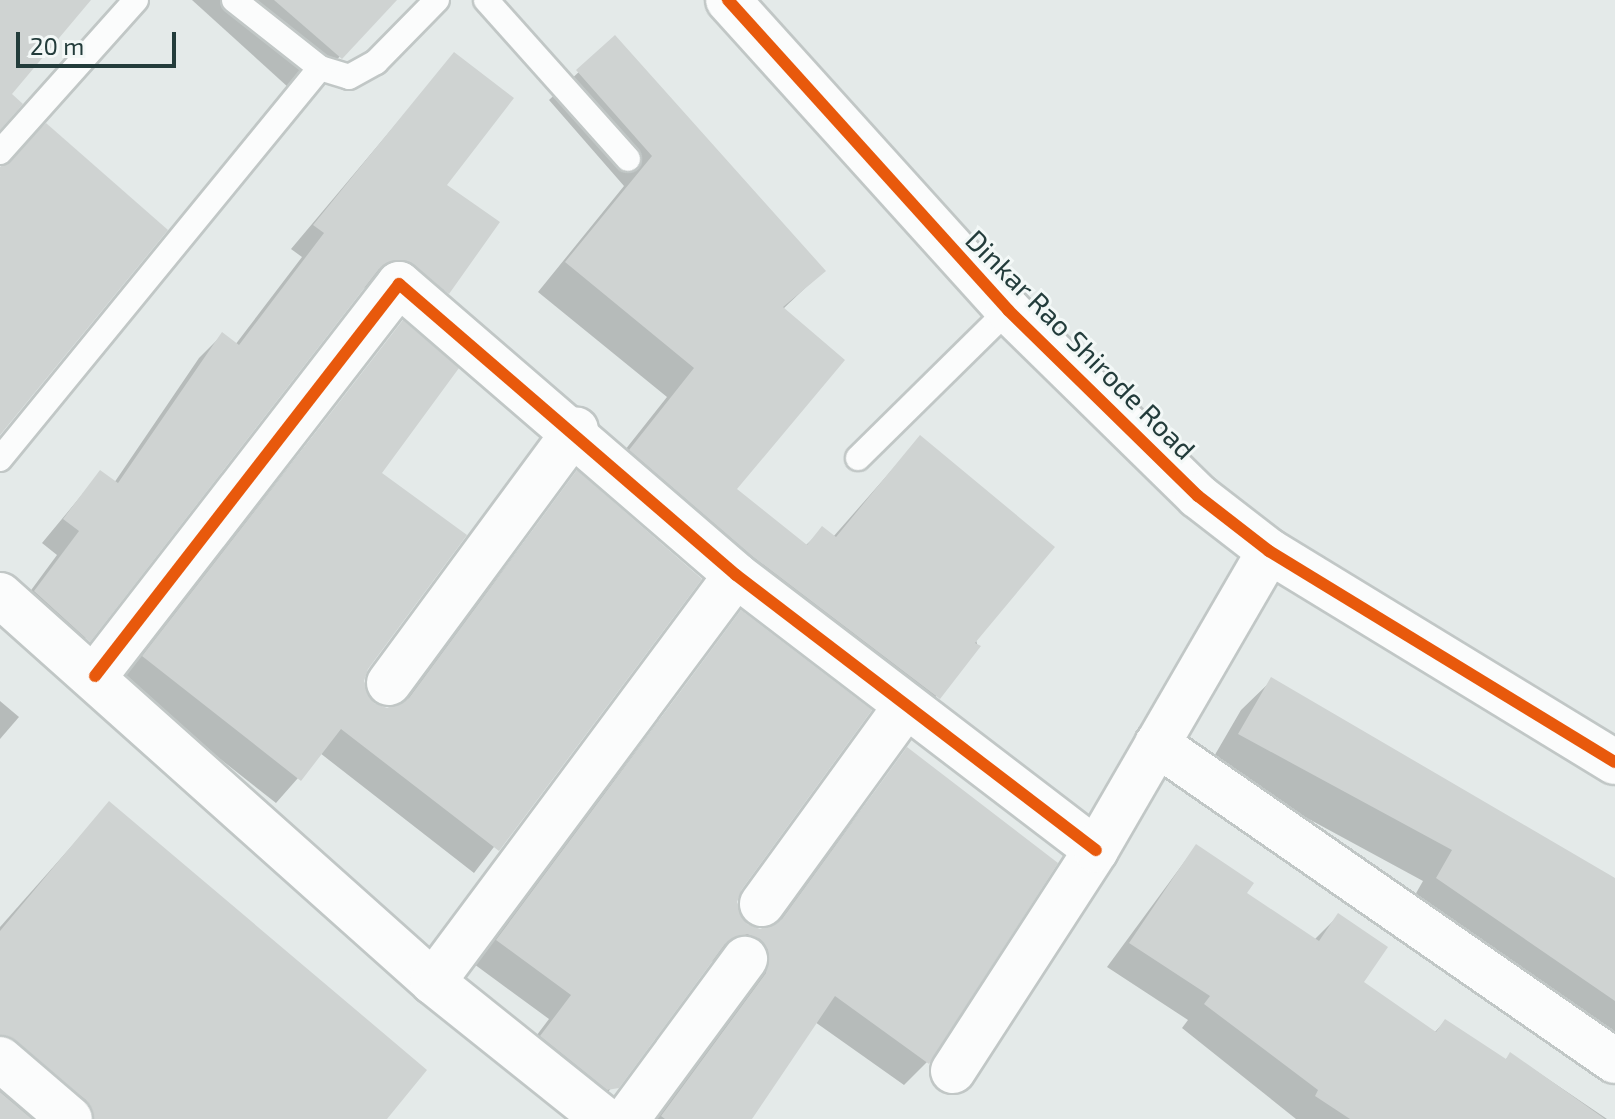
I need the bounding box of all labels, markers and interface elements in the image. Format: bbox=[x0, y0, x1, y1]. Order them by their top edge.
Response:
scale bar bbox=[20, 16, 180, 66]
text: 20 m bbox=[30, 31, 84, 60]
street label: Dinkar Rao Shirode Road bbox=[959, 222, 1203, 466]

